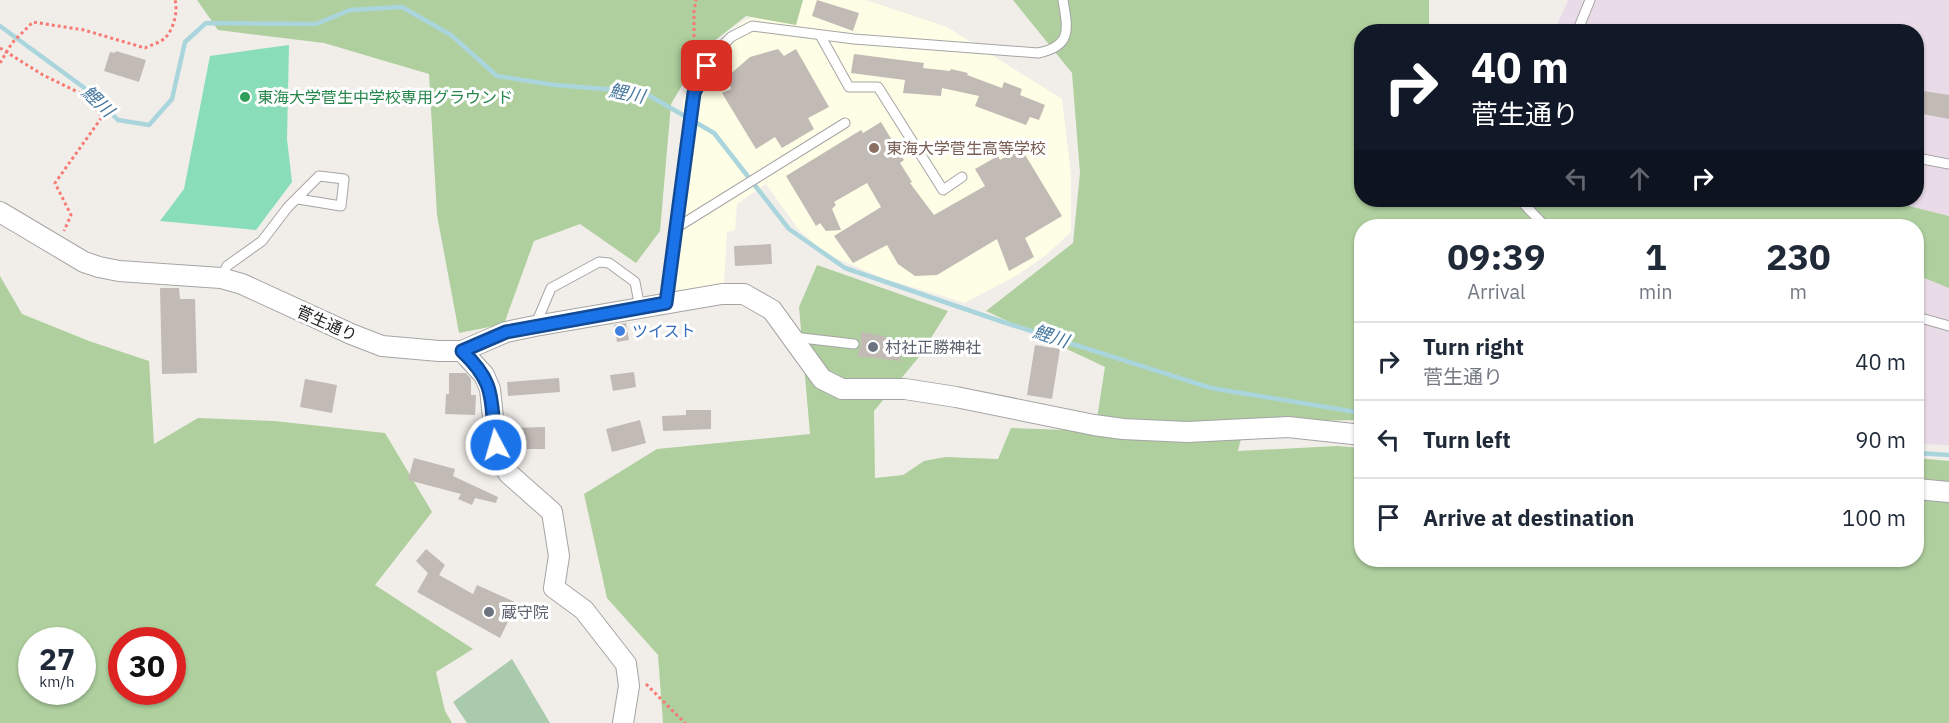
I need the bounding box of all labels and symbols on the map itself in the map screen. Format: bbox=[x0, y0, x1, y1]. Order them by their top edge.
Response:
pin bbox=[681, 40, 732, 91]
water label: 鯉川 bbox=[607, 78, 649, 108]
water label: 鯉川 bbox=[77, 80, 120, 123]
place label: 東海大学菅生中学校専用グラウンド bbox=[257, 87, 513, 107]
marker: 東海大学菅生中学校専用グラウンド bbox=[238, 90, 252, 104]
place label: 東海大学菅生高等学校 bbox=[886, 138, 1046, 158]
marker: 東海大学菅生高等学校 bbox=[867, 141, 881, 155]
street label: 菅生通り bbox=[294, 301, 360, 345]
water label: 鯉川 bbox=[1030, 320, 1074, 353]
place label: ツイスト bbox=[632, 321, 696, 341]
marker: ツイスト bbox=[613, 324, 627, 338]
place label: 村社正勝神社 bbox=[885, 337, 981, 357]
marker: 村社正勝神社 bbox=[866, 340, 880, 354]
position arrow bbox=[464, 413, 528, 477]
place label: 蔵守院 bbox=[501, 602, 549, 622]
marker: 蔵守院 bbox=[482, 605, 496, 619]
speed limit sign: 30 bbox=[108, 627, 186, 705]

